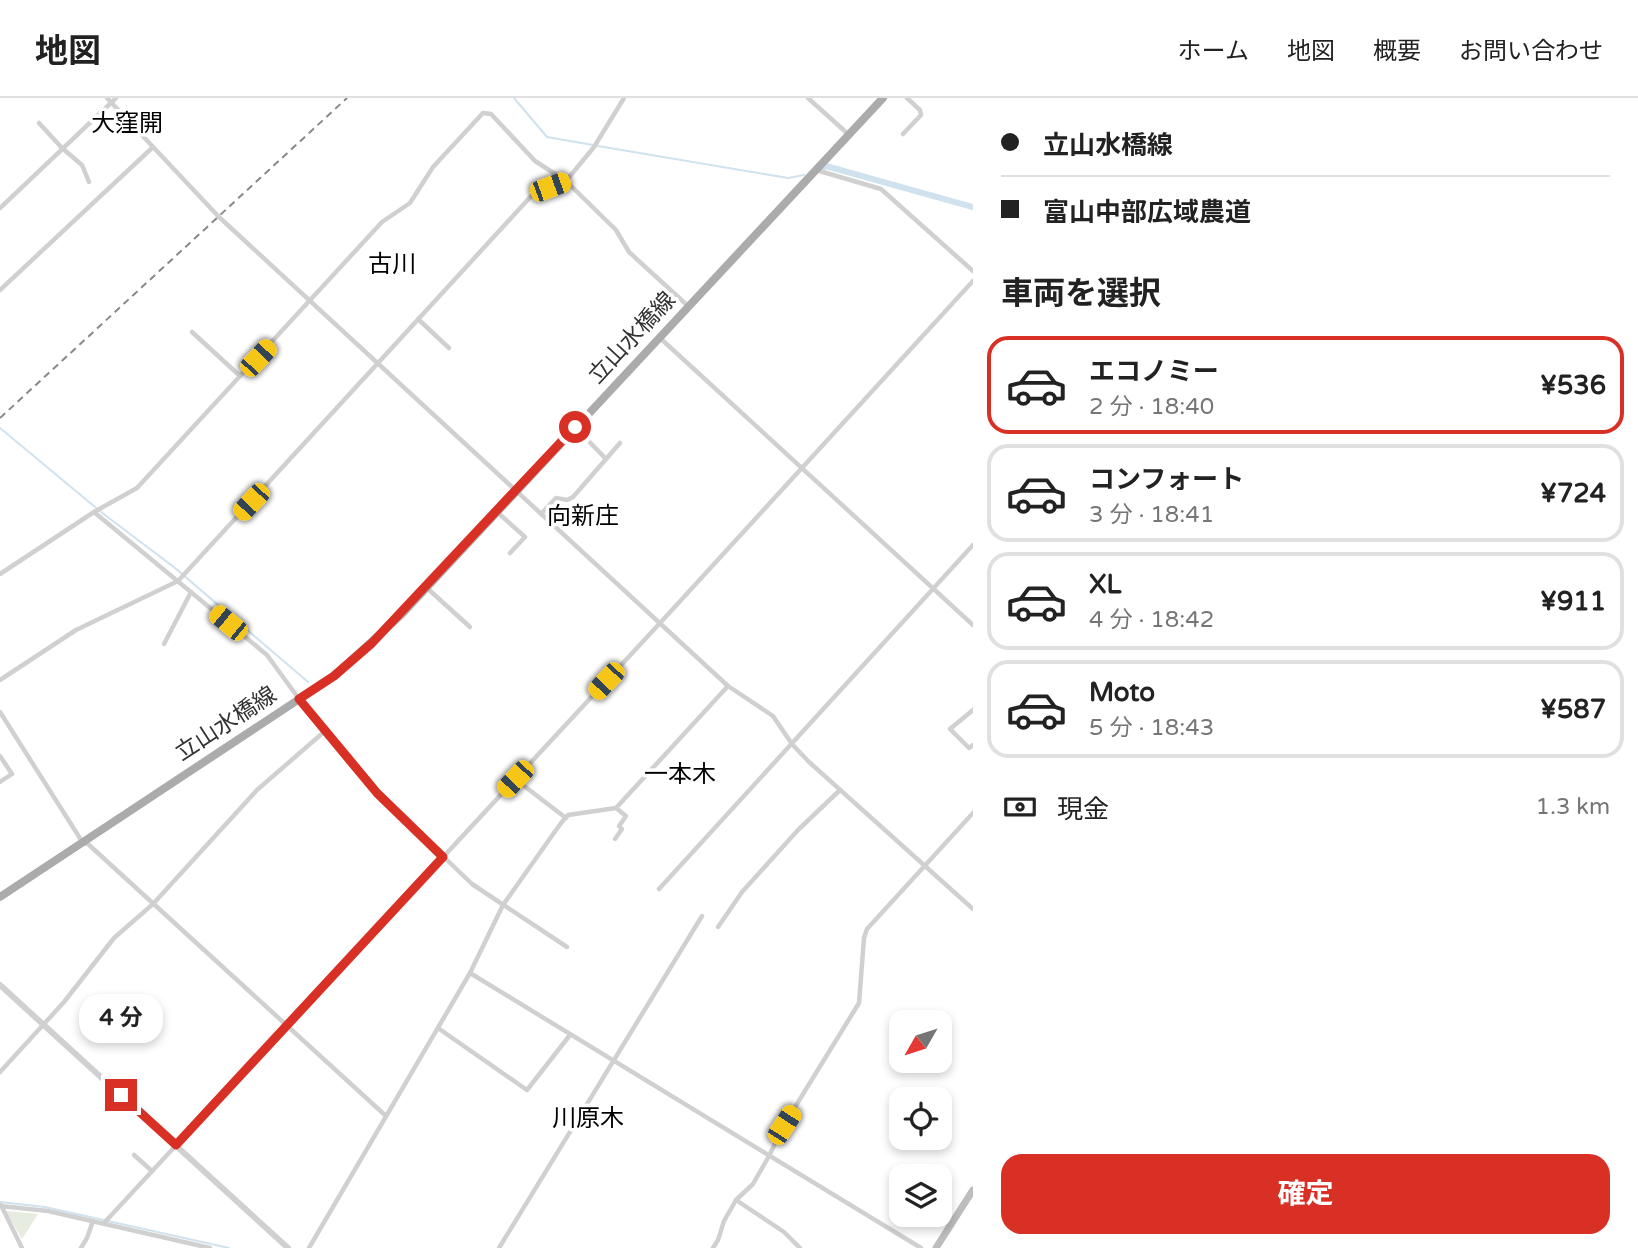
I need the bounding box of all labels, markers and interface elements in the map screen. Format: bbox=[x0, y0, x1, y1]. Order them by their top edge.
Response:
text: 地図 bbox=[35, 32, 101, 71]
text: ホーム bbox=[1178, 37, 1249, 66]
text: 地図 bbox=[1287, 37, 1335, 66]
text: 概要 bbox=[1373, 37, 1421, 66]
text: お問い合わせ bbox=[1459, 37, 1603, 66]
district label: 大窪開 bbox=[91, 109, 163, 138]
text: 立山水橋線 bbox=[1043, 130, 1173, 161]
car bbox=[527, 170, 574, 204]
text: 富山中部広域農道 bbox=[1043, 197, 1251, 228]
district label: 古川 bbox=[368, 250, 416, 279]
text: 車両を選択 bbox=[1001, 275, 1161, 313]
street label: 立山水橋線 bbox=[583, 286, 681, 390]
car bbox=[236, 335, 281, 381]
icon: car bbox=[1005, 354, 1068, 417]
text: エコノミー bbox=[1089, 356, 1219, 387]
text: ¥536 bbox=[1540, 370, 1606, 401]
text: 2 分 · 18:40 bbox=[1089, 393, 1214, 421]
route start bbox=[559, 411, 591, 443]
icon: car bbox=[1005, 462, 1068, 525]
text: コンフォート bbox=[1089, 464, 1244, 495]
text: ¥724 bbox=[1540, 478, 1606, 509]
car bbox=[229, 479, 274, 525]
text: 3 分 · 18:41 bbox=[1089, 501, 1214, 529]
district label: 向新庄 bbox=[547, 502, 619, 531]
text: XL bbox=[1089, 569, 1121, 600]
icon: car bbox=[1005, 570, 1068, 633]
text: ¥911 bbox=[1540, 586, 1606, 617]
car bbox=[206, 602, 251, 644]
text: 4 分 · 18:42 bbox=[1089, 606, 1214, 634]
car bbox=[584, 658, 629, 704]
text: Moto bbox=[1089, 677, 1155, 708]
icon: car bbox=[1005, 678, 1068, 741]
street label: 立山水橋線 bbox=[170, 681, 282, 767]
text: ¥587 bbox=[1540, 694, 1606, 725]
text: 5 分 · 18:43 bbox=[1089, 714, 1214, 742]
car bbox=[493, 756, 538, 802]
district label: 一本木 bbox=[644, 760, 716, 789]
icon: cash bbox=[1001, 788, 1039, 826]
text: 1.3 km bbox=[1536, 793, 1610, 821]
text: 現金 bbox=[1057, 794, 1109, 825]
callout: 4 分 bbox=[79, 993, 163, 1042]
text: 4 分 bbox=[99, 1004, 143, 1032]
north arrow bbox=[889, 1010, 952, 1073]
map controls bbox=[889, 1010, 952, 1227]
route end bbox=[105, 1079, 137, 1111]
button: locate bbox=[889, 1087, 952, 1150]
car bbox=[764, 1102, 805, 1148]
district label: 川原木 bbox=[552, 1104, 624, 1133]
button: 確定 bbox=[1001, 1154, 1610, 1234]
button: layers bbox=[889, 1164, 952, 1227]

